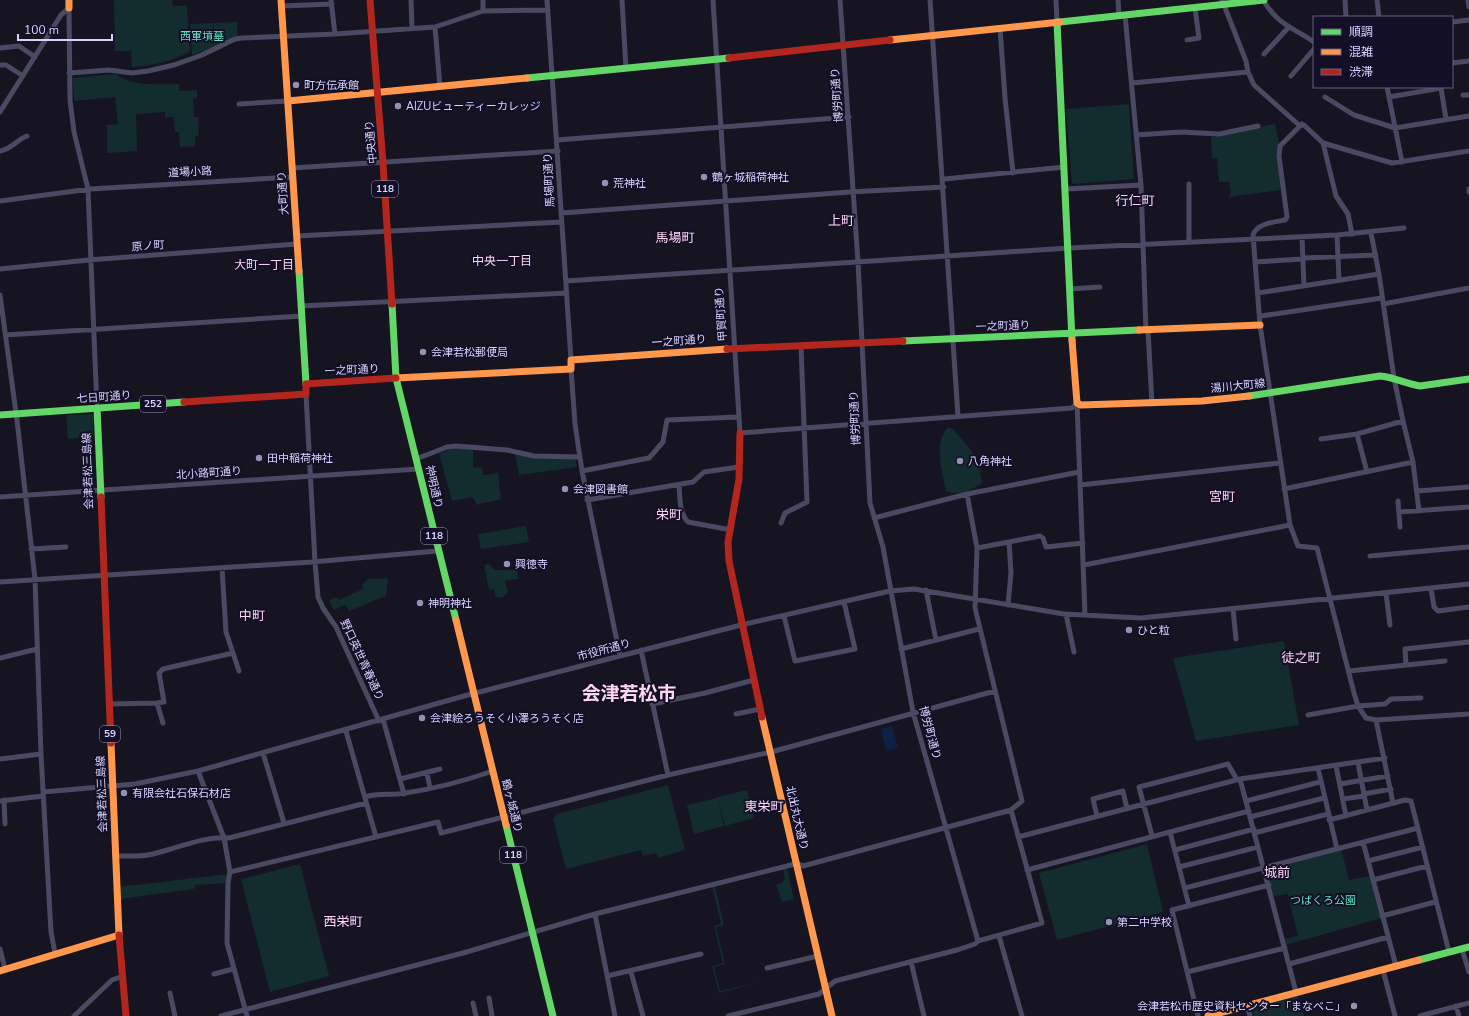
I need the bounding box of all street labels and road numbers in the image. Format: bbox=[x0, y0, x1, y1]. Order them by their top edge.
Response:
street label: 博労町通り bbox=[828, 67, 846, 123]
street label: 中央通り bbox=[362, 119, 380, 165]
street label: 馬場町通り bbox=[540, 152, 558, 208]
street label: 道場小路 bbox=[168, 163, 212, 181]
street label: 大町通り bbox=[274, 171, 292, 215]
road number: 118 bbox=[372, 181, 398, 197]
street label: 原ノ町 bbox=[131, 237, 165, 255]
street label: 甲賀町通り bbox=[712, 286, 730, 342]
street label: 一之町通り bbox=[975, 318, 1031, 334]
street label: 一之町通り bbox=[651, 332, 707, 350]
street label: 一之町通り bbox=[324, 361, 380, 379]
street label: 湯川大町線 bbox=[1210, 376, 1266, 396]
street label: 七日町通り bbox=[76, 388, 132, 406]
street label: 博労町通り bbox=[846, 390, 864, 446]
road number: 252 bbox=[140, 396, 166, 412]
street label: 会津若松三島線 bbox=[79, 432, 97, 510]
street label: 北小路町通り bbox=[176, 463, 242, 483]
street label: 神明通り bbox=[422, 464, 446, 510]
road number: 118 bbox=[421, 528, 447, 544]
street label: 野口英世青春通り bbox=[337, 617, 387, 703]
street label: 市役所通り bbox=[575, 636, 633, 664]
street label: 博労町通り bbox=[916, 704, 944, 762]
road number: 59 bbox=[100, 726, 120, 742]
street label: 会津若松三島線 bbox=[93, 755, 111, 833]
street label: 鶴ヶ城通り bbox=[498, 778, 526, 834]
street label: 北出丸大通り bbox=[782, 784, 812, 852]
road number: 118 bbox=[500, 847, 526, 863]

